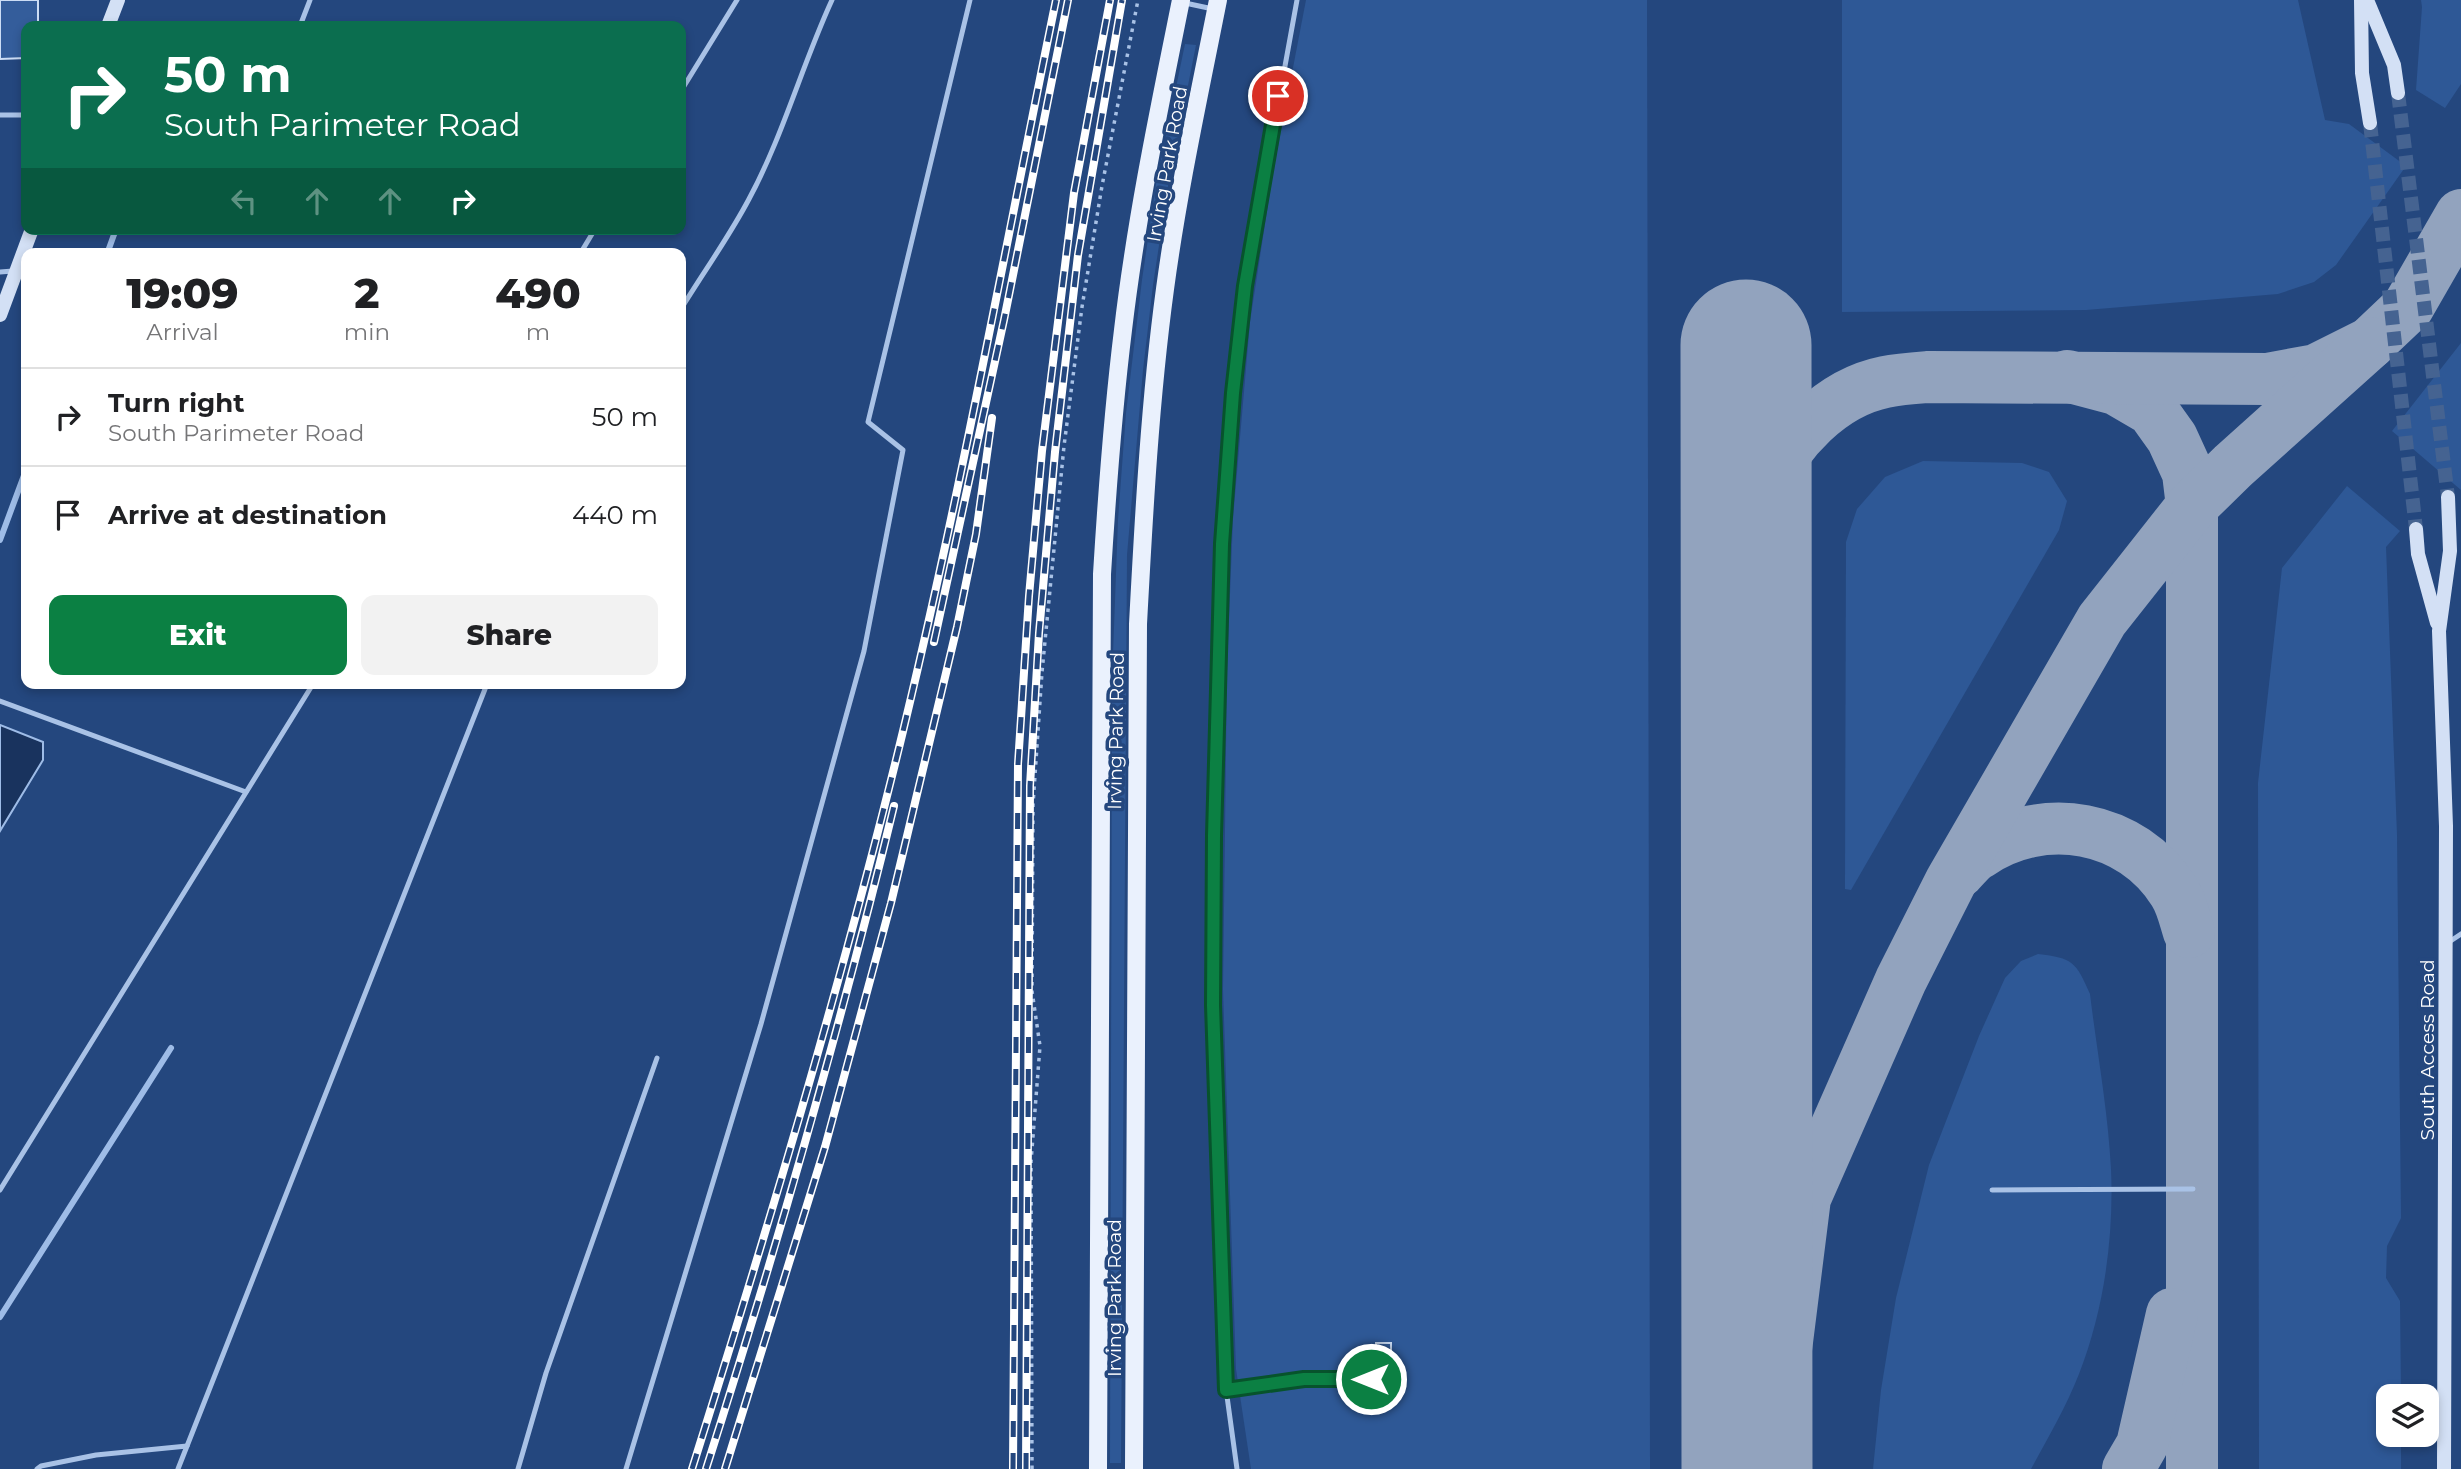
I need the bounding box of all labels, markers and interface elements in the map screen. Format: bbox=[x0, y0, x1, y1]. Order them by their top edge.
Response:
text: 50 m bbox=[164, 45, 292, 104]
icon: right bbox=[49, 49, 140, 140]
pin bbox=[1248, 66, 1308, 126]
icon: arrive bbox=[1259, 77, 1297, 115]
street label: Irving Park Road bbox=[1142, 84, 1192, 244]
text: South Parimeter Road bbox=[164, 105, 521, 144]
icon: left bbox=[225, 182, 263, 220]
icon: ahead bbox=[298, 182, 336, 220]
icon: ahead bbox=[371, 182, 409, 220]
icon: right bbox=[444, 182, 482, 220]
text: 19:09 bbox=[126, 267, 239, 319]
text: 2 bbox=[354, 267, 380, 319]
text: 490 bbox=[495, 267, 581, 319]
text: Arrival bbox=[146, 318, 219, 346]
text: min bbox=[344, 318, 390, 346]
text: m bbox=[526, 318, 550, 346]
text: Turn right bbox=[108, 387, 244, 419]
icon: right bbox=[49, 398, 87, 436]
text: 50 m bbox=[592, 401, 658, 433]
text: South Parimeter Road bbox=[108, 419, 364, 447]
icon: arrive bbox=[49, 496, 87, 534]
text: Arrive at destination bbox=[108, 499, 387, 531]
text: 440 m bbox=[572, 499, 658, 531]
button: Exit bbox=[49, 595, 347, 675]
button: Share bbox=[361, 595, 658, 675]
street label: Irving Park Road bbox=[1103, 652, 1129, 810]
street label: South Access Road bbox=[2416, 959, 2439, 1141]
street label: Irving Park Road bbox=[1103, 1219, 1126, 1377]
position arrow bbox=[1334, 1342, 1408, 1416]
map controls bbox=[2376, 1384, 2439, 1447]
button: layers bbox=[2376, 1384, 2439, 1447]

